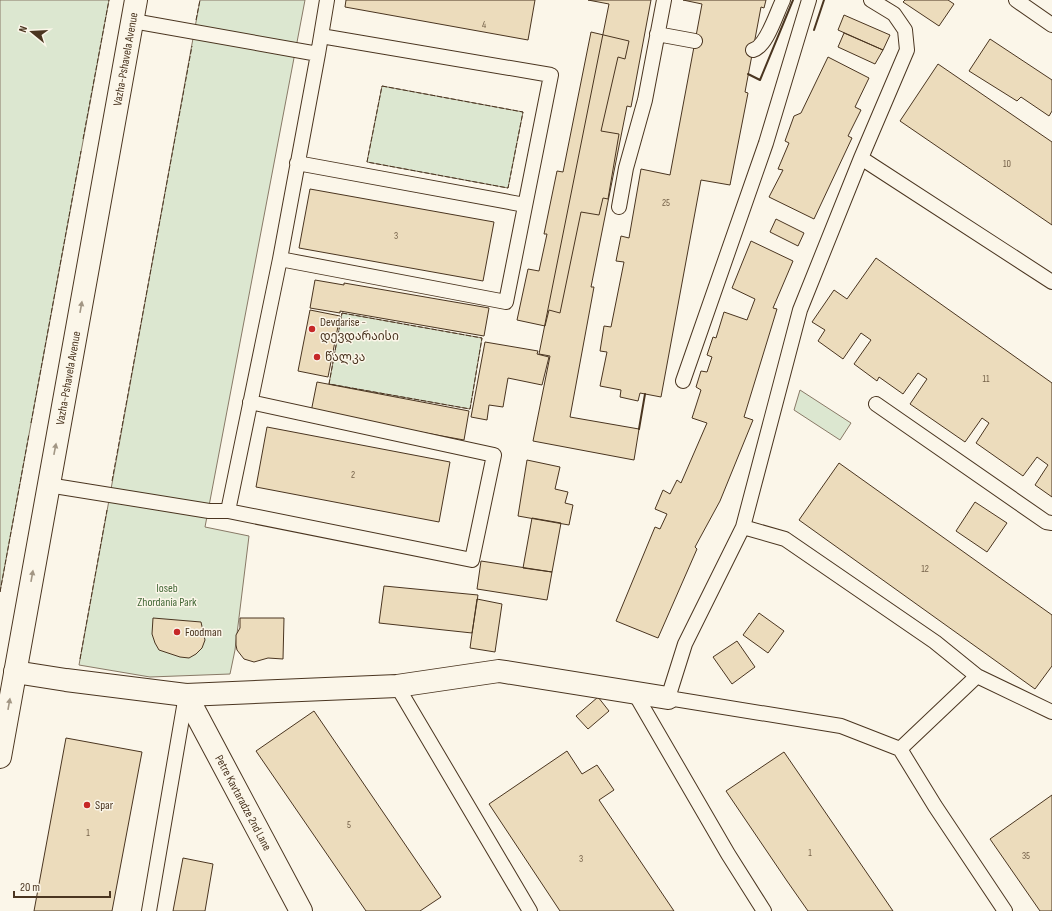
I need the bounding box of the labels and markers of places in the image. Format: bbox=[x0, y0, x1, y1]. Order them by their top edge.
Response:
place label: Devdarise - დევდარაისი bbox=[320, 315, 399, 344]
marker: Devdarise - დევდარაისი bbox=[307, 324, 317, 334]
place label: წალკა bbox=[325, 350, 365, 365]
marker: წალკა bbox=[312, 352, 322, 362]
place label: Foodman bbox=[185, 625, 222, 640]
marker: Foodman bbox=[172, 627, 182, 637]
place label: Spar bbox=[95, 798, 114, 813]
marker: Spar bbox=[82, 800, 92, 810]

